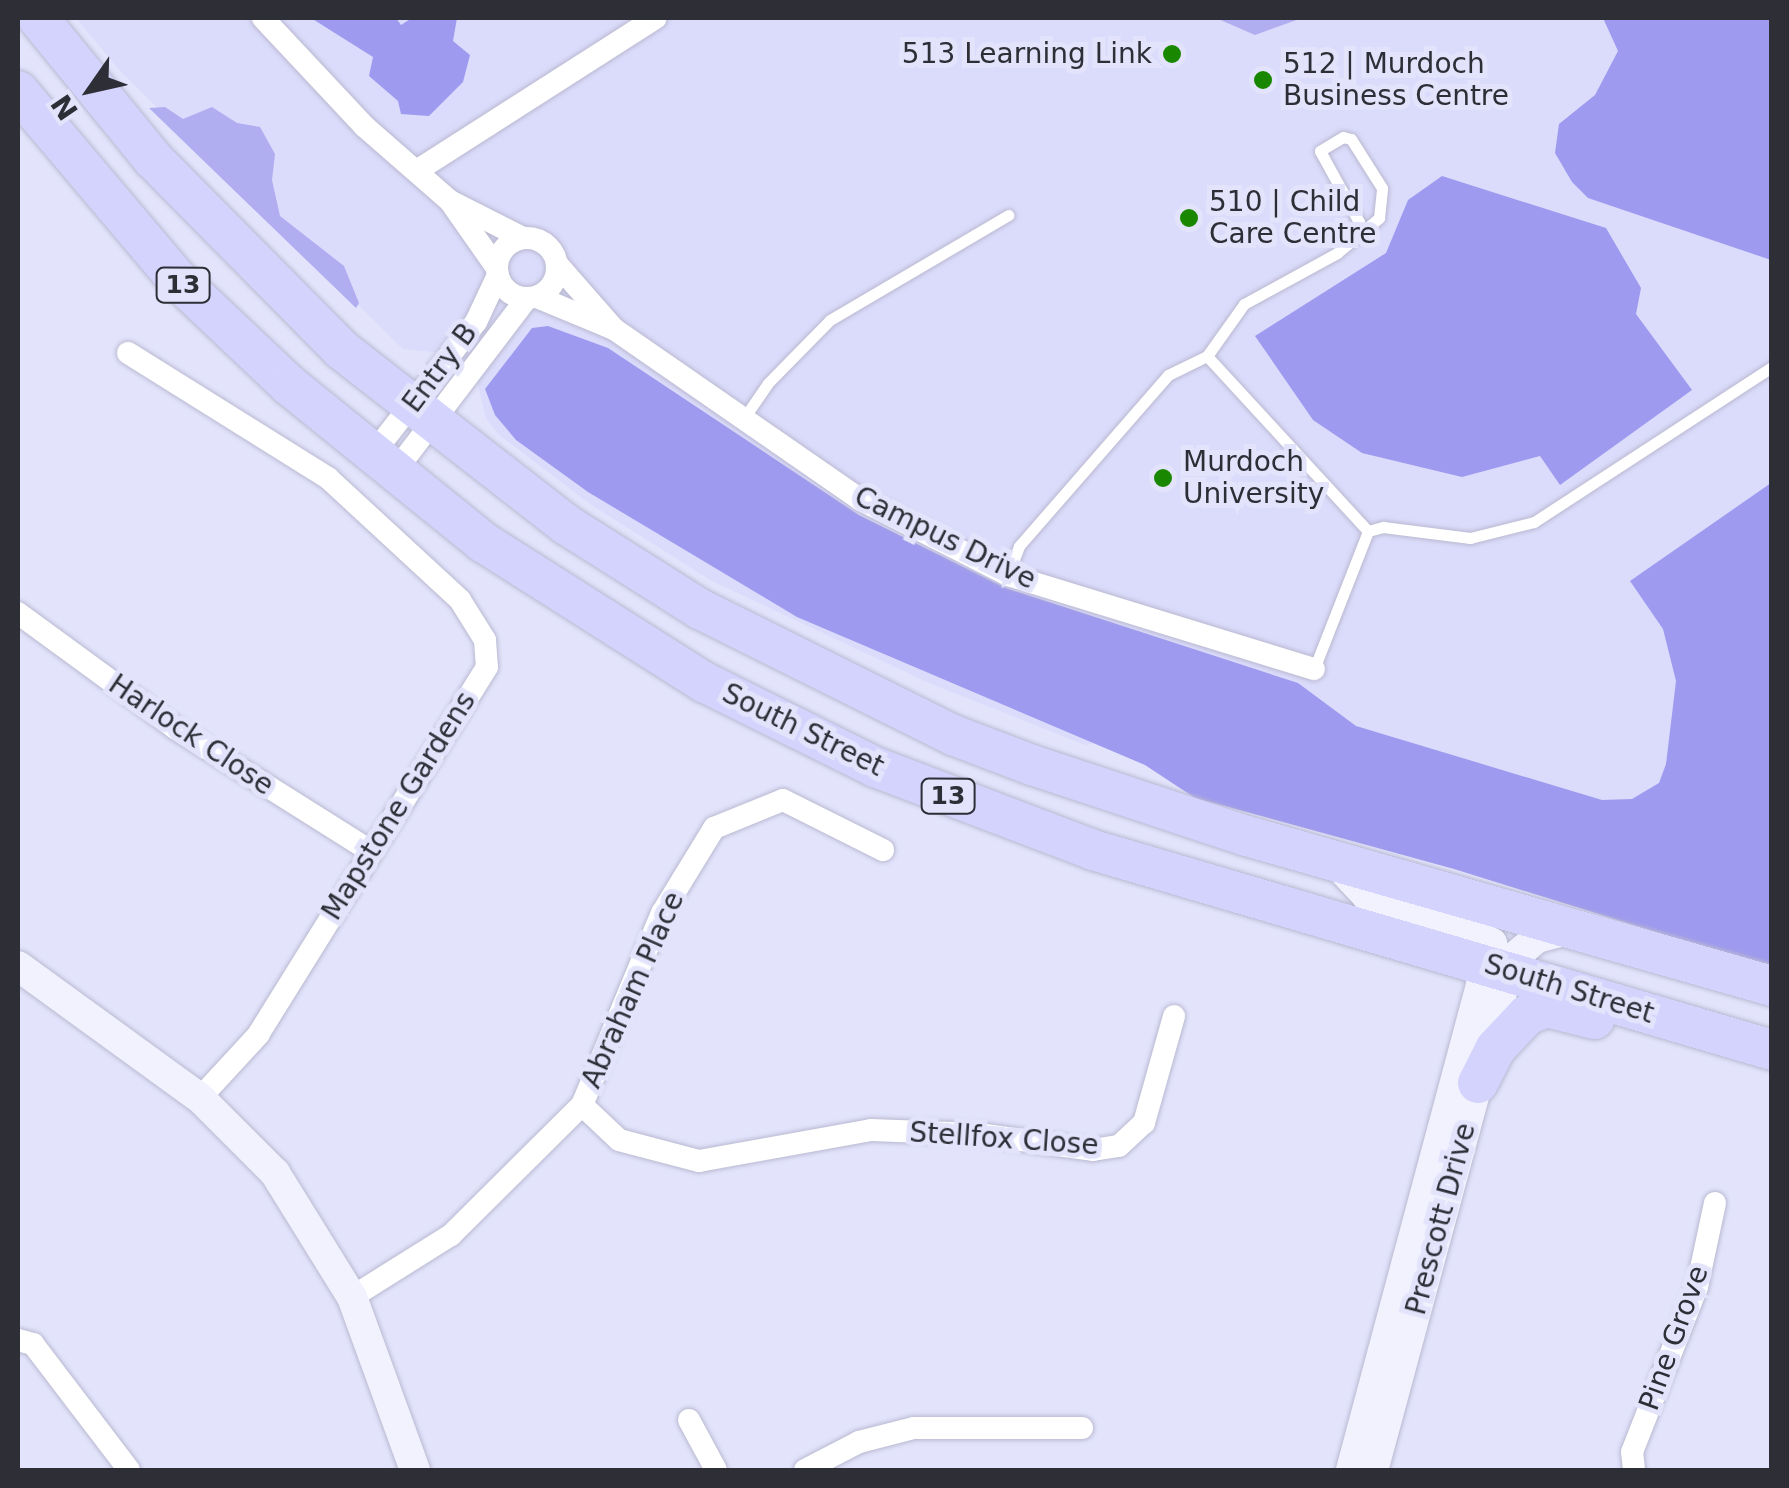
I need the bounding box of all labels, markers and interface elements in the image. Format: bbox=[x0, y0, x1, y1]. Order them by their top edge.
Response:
place label: 513 Learning Link bbox=[902, 37, 1152, 71]
north arrow bbox=[40, 40, 140, 140]
marker: 513 Learning Link bbox=[1161, 43, 1183, 65]
place label: 512 | Murdoch Business Centre bbox=[1283, 47, 1509, 113]
marker: 512 | Murdoch Business Centre bbox=[1252, 69, 1274, 91]
text: N bbox=[44, 88, 85, 126]
place label: 510 | Child Care Centre bbox=[1209, 185, 1376, 251]
marker: 510 | Child Care Centre bbox=[1178, 207, 1200, 229]
road number: 13 bbox=[156, 265, 210, 305]
street label: Entry B bbox=[396, 317, 484, 419]
place label: Murdoch University bbox=[1183, 445, 1324, 511]
marker: Murdoch University bbox=[1152, 467, 1174, 489]
street label: Campus Drive bbox=[849, 480, 1041, 596]
street label: Harlock Close bbox=[102, 668, 280, 802]
street label: South Street bbox=[717, 676, 889, 784]
street label: Mapstone Gardens bbox=[315, 686, 483, 926]
road number: 13 bbox=[920, 776, 976, 816]
street label: Abraham Place bbox=[575, 887, 691, 1093]
street label: South Street bbox=[1480, 947, 1658, 1031]
street label: Stellfox Close bbox=[908, 1116, 1100, 1162]
street label: Prescott Drive bbox=[1399, 1119, 1483, 1319]
street label: Pine Grove bbox=[1632, 1261, 1716, 1415]

